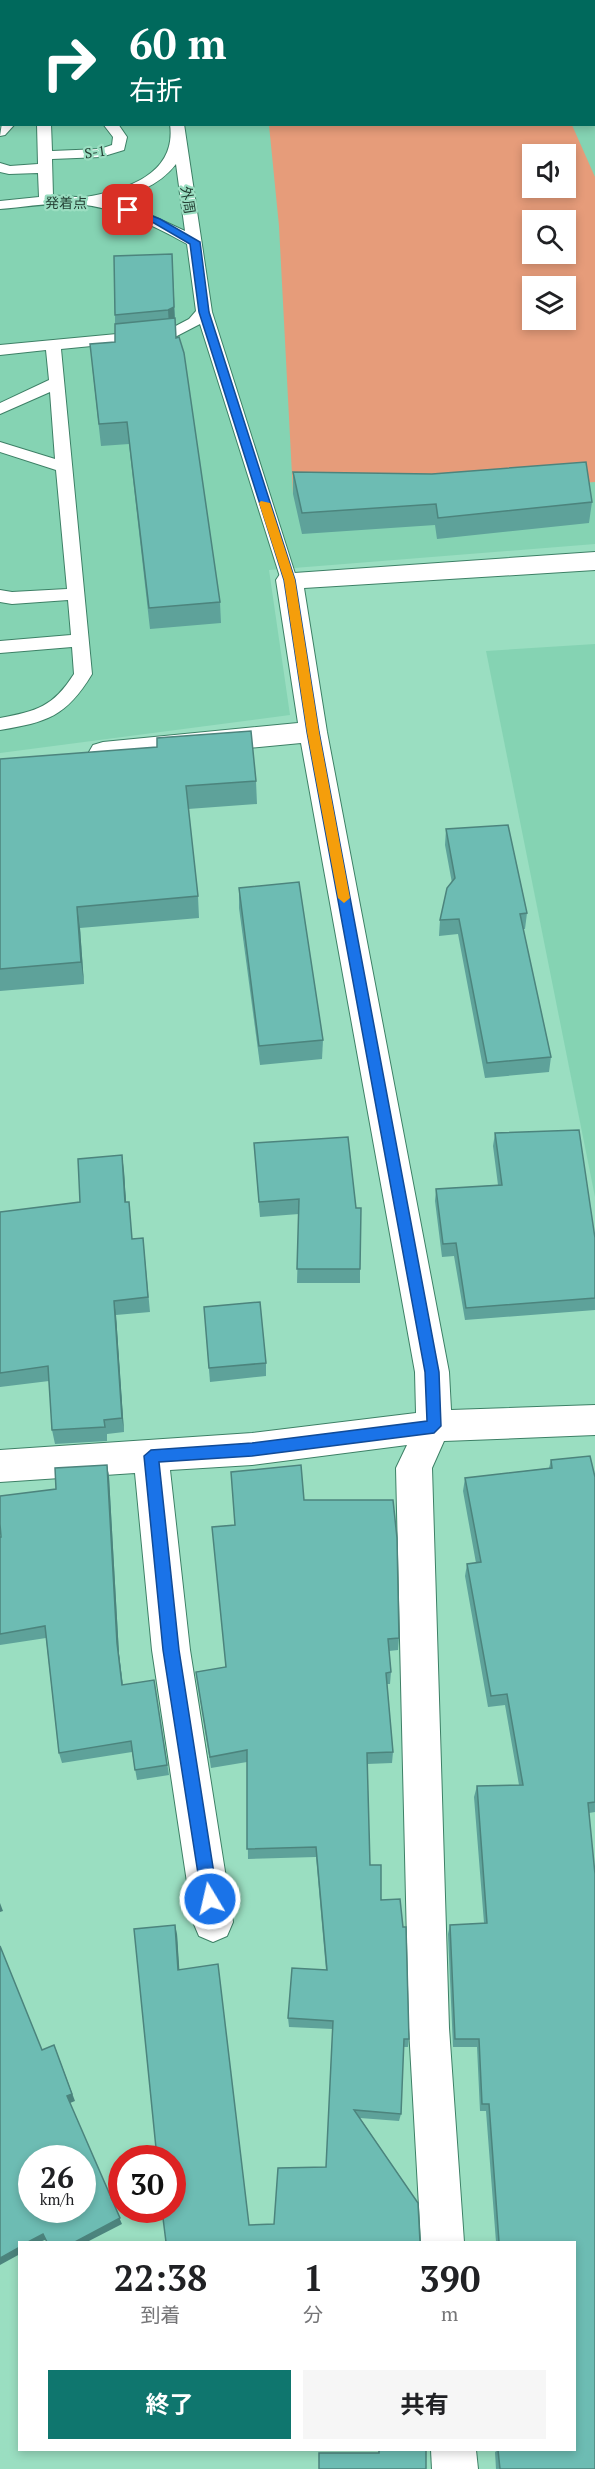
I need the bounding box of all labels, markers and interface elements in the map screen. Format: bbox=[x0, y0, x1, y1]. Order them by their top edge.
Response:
text: 60 m bbox=[129, 15, 227, 71]
icon: right bbox=[30, 24, 108, 102]
text: 右折 bbox=[129, 72, 183, 108]
street label: S-1 bbox=[83, 141, 107, 162]
map controls bbox=[522, 144, 576, 330]
button: sound bbox=[522, 144, 576, 198]
pin bbox=[102, 184, 153, 235]
street label: 外周 bbox=[177, 185, 200, 215]
street label: 発着点 bbox=[45, 193, 87, 212]
icon: arrive bbox=[111, 193, 144, 226]
button: search bbox=[522, 210, 576, 264]
button: layers bbox=[522, 276, 576, 330]
position arrow bbox=[178, 1867, 242, 1931]
speed limit sign: 30 bbox=[108, 2145, 186, 2223]
text: 26 bbox=[40, 2157, 74, 2197]
text: km/h bbox=[40, 2189, 74, 2209]
text: 22:38 bbox=[114, 2254, 207, 2301]
text: 1 bbox=[303, 2254, 324, 2301]
text: 390 bbox=[419, 2255, 480, 2302]
text: m bbox=[441, 2300, 458, 2327]
text: 到着 bbox=[141, 2301, 181, 2328]
text: 分 bbox=[303, 2301, 323, 2328]
button: 終了 bbox=[48, 2370, 291, 2439]
button: 共有 bbox=[303, 2370, 546, 2439]

